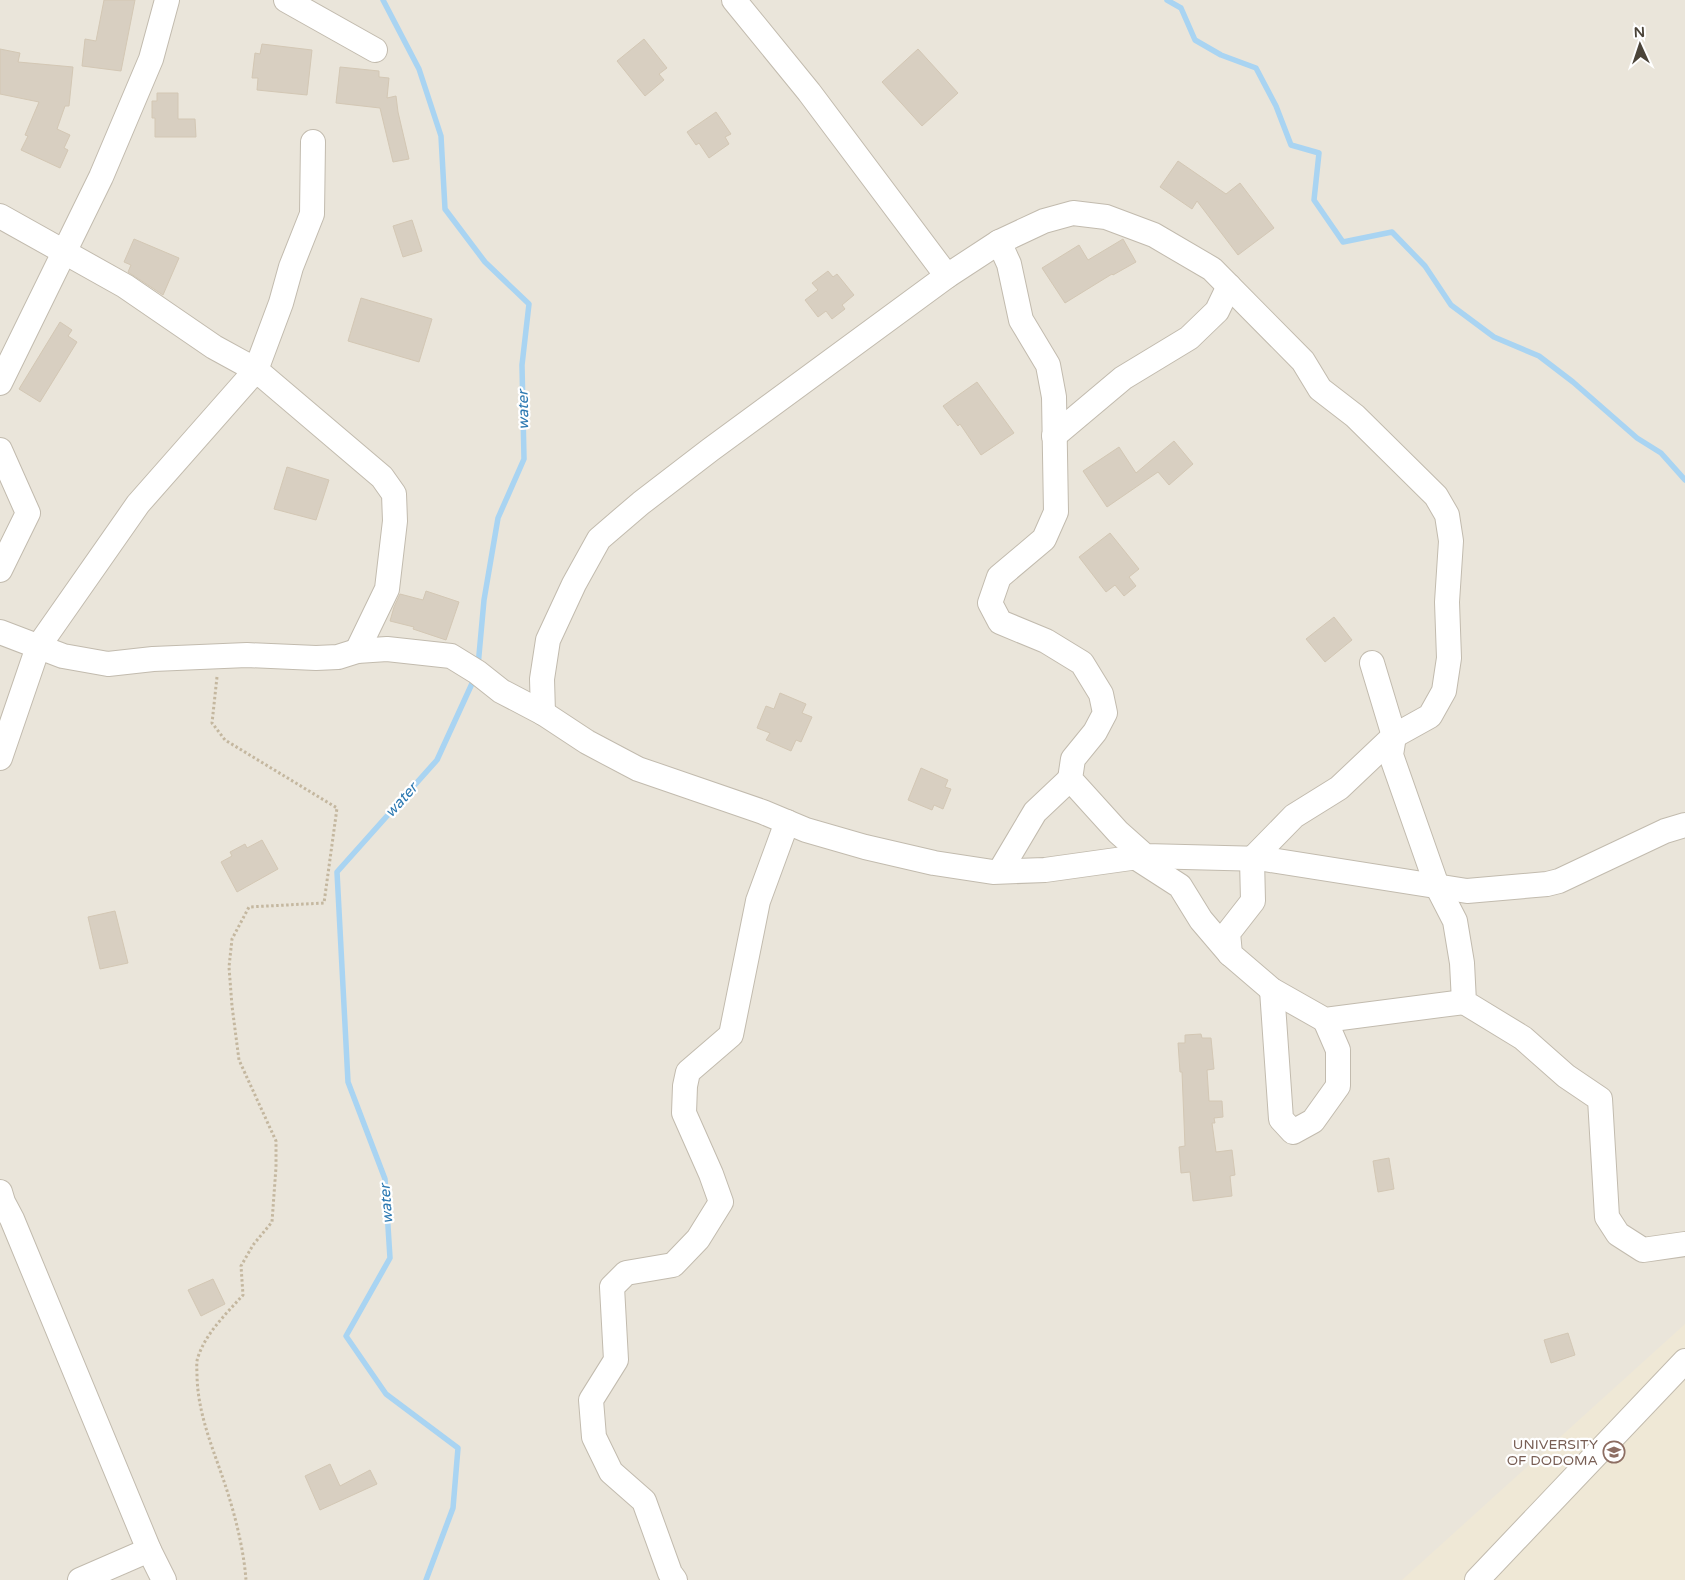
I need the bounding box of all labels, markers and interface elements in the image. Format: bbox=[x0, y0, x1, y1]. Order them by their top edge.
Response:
north arrow bbox=[1615, 20, 1665, 70]
text: N bbox=[1633, 24, 1645, 41]
water label: water bbox=[514, 388, 532, 430]
water label: water bbox=[381, 777, 423, 821]
water label: water bbox=[375, 1181, 396, 1225]
place label: UNIVERSITY OF DODOMA bbox=[1507, 1436, 1598, 1469]
school or university icon: UNIVERSITY OF DODOMA bbox=[1602, 1440, 1626, 1464]

